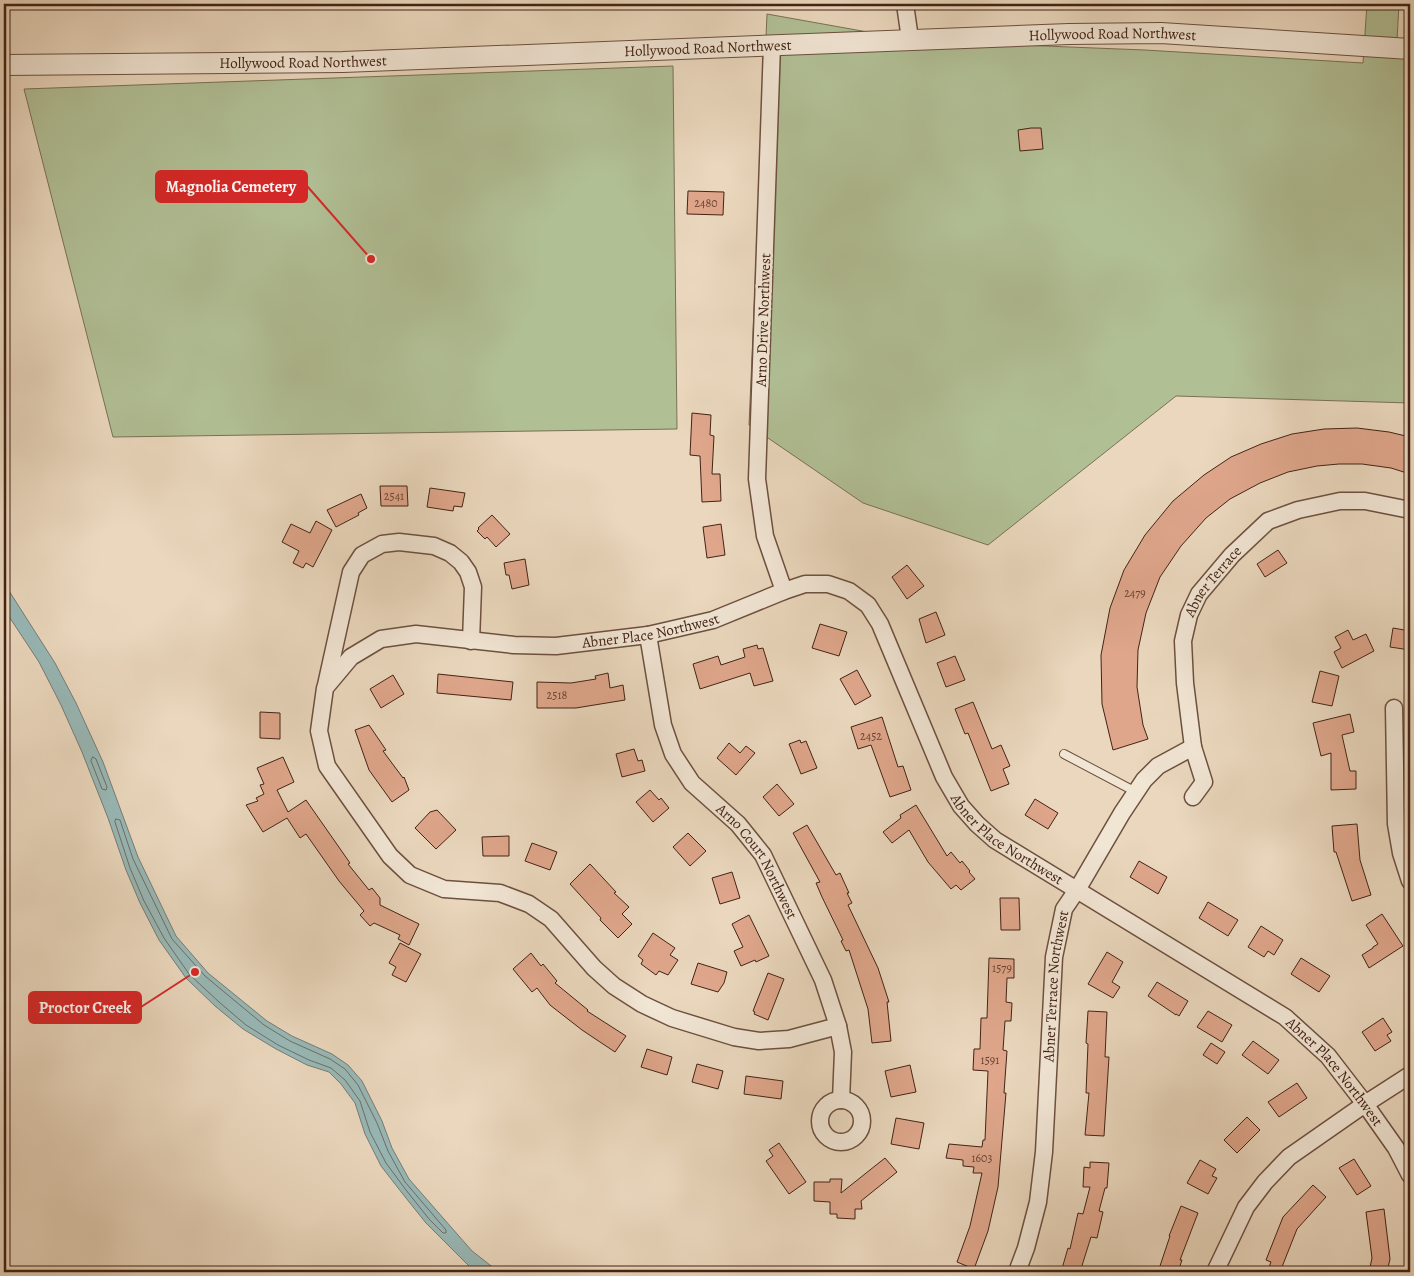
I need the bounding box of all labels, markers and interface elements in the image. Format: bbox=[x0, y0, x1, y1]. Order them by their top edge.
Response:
street label: Hollywood Road Northwest bbox=[1028, 23, 1197, 46]
street label: Hollywood Road Northwest bbox=[624, 35, 792, 61]
street label: Hollywood Road Northwest bbox=[219, 50, 387, 73]
callout: Magnolia Cemetery bbox=[156, 171, 307, 202]
text: Magnolia Cemetery bbox=[166, 176, 297, 198]
house number: 2480 bbox=[694, 195, 718, 211]
street label: Arno Drive Northwest bbox=[751, 253, 775, 388]
house number: 2541 bbox=[384, 488, 404, 504]
street label: Abner Terrace bbox=[1179, 541, 1246, 621]
house number: 2479 bbox=[1124, 585, 1146, 601]
street label: Abner Place Northwest bbox=[580, 608, 722, 653]
house number: 2518 bbox=[547, 687, 568, 703]
house number: 2452 bbox=[860, 728, 882, 744]
street label: Abner Place Northwest bbox=[946, 789, 1067, 889]
street label: Arno Court Northwest bbox=[711, 798, 802, 922]
street label: Abner Terrace Northwest bbox=[1039, 908, 1073, 1063]
house number: 1579 bbox=[992, 960, 1012, 976]
callout: Proctor Creek bbox=[29, 992, 141, 1023]
text: Proctor Creek bbox=[39, 997, 132, 1019]
street label: Abner Place Northwest bbox=[1281, 1012, 1388, 1130]
house number: 1591 bbox=[981, 1052, 999, 1068]
house number: 1603 bbox=[971, 1150, 993, 1166]

